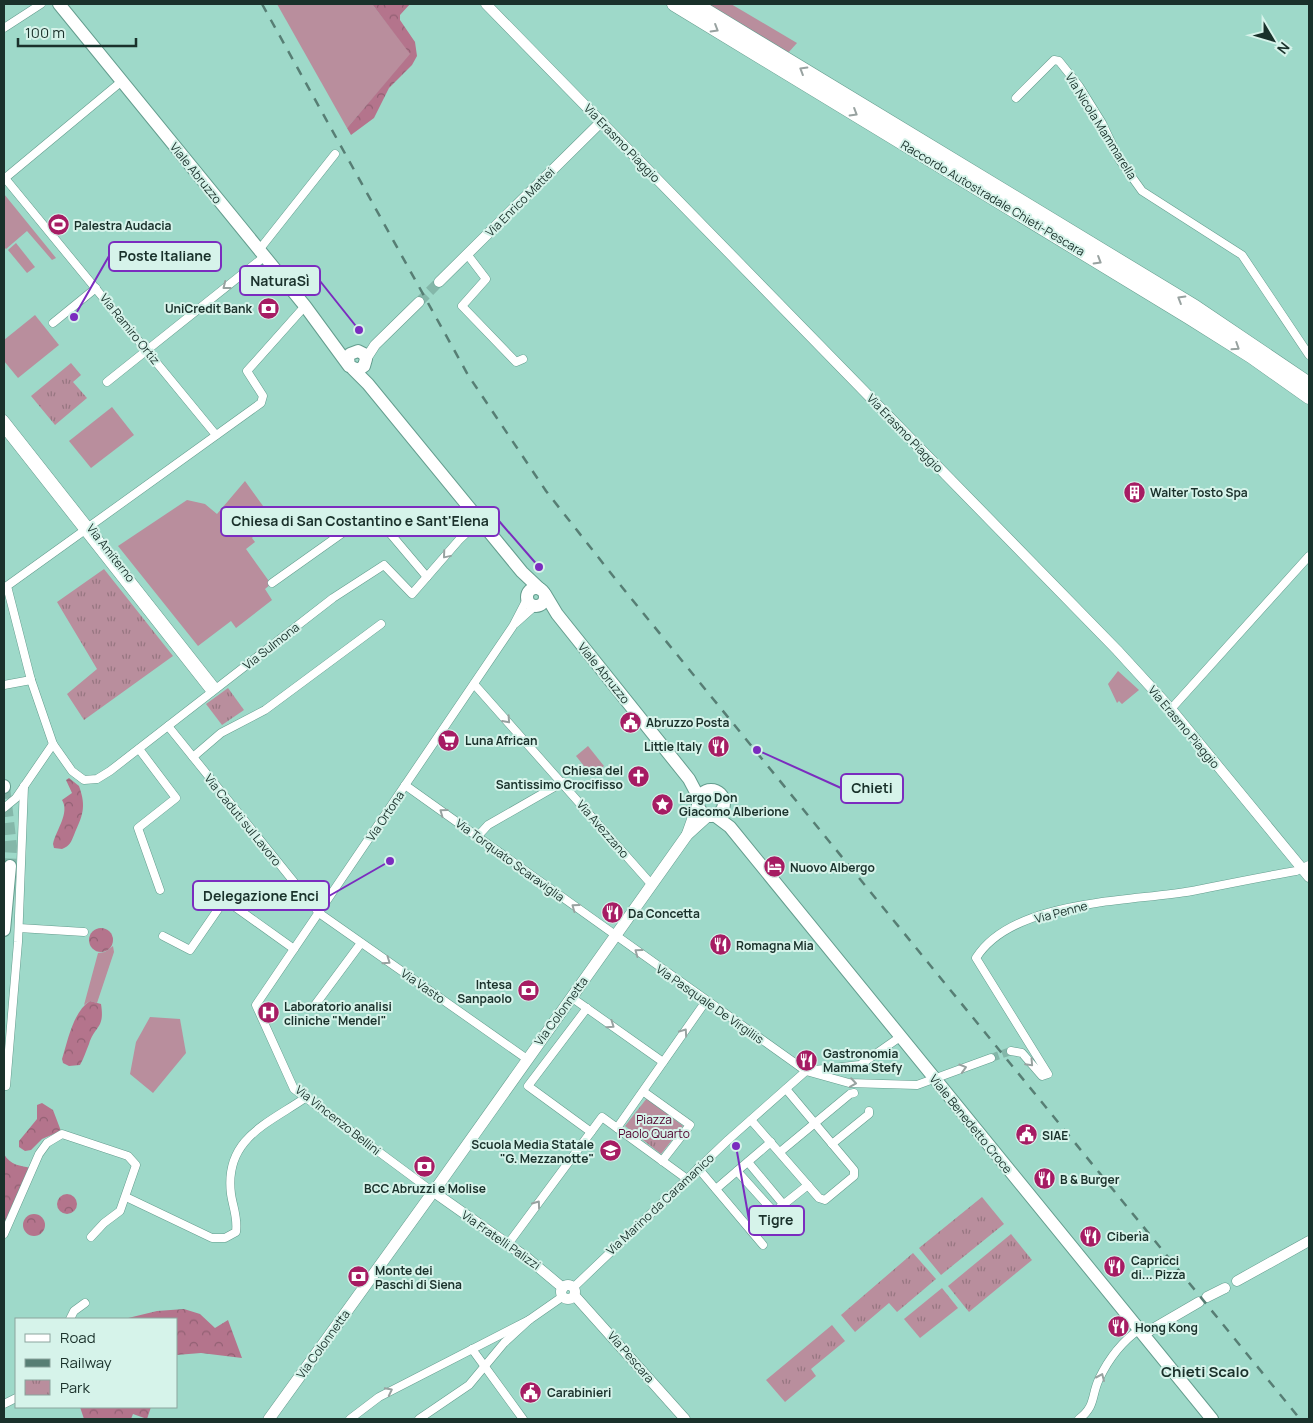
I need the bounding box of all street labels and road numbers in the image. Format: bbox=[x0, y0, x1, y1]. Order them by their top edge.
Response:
street label: Via Nicola Mammarella bbox=[1061, 70, 1141, 182]
street label: Via Erasmo Piaggio bbox=[580, 100, 664, 186]
street label: Raccordo Autostradale Chieti-Pescara bbox=[898, 136, 1088, 260]
street label: Viale Abruzzo bbox=[166, 139, 226, 207]
street label: Via Enrico Mattei bbox=[482, 164, 558, 240]
street label: Via Ramiro Ortiz bbox=[96, 290, 164, 368]
street label: Via Erasmo Piaggio bbox=[863, 390, 947, 476]
street label: Via Amiterno bbox=[83, 520, 139, 586]
street label: Via Sulmona bbox=[239, 619, 303, 673]
street label: Viale Abruzzo bbox=[574, 639, 634, 707]
street label: Via Erasmo Piaggio bbox=[1144, 682, 1224, 772]
street label: Via Caduti sul Lavoro bbox=[201, 770, 285, 870]
street label: Via Ortona bbox=[362, 787, 408, 845]
street label: Via Avezzano bbox=[573, 796, 633, 862]
street label: Via Torquato Scaraviglia bbox=[452, 815, 568, 905]
street label: Via Penne bbox=[1033, 897, 1089, 927]
street label: Via Pasquale De Virgiliis bbox=[653, 960, 767, 1048]
street label: Via Vasto bbox=[398, 965, 448, 1007]
street label: Via Colonnetta bbox=[530, 973, 592, 1049]
street label: Viale Benedetto Croce bbox=[926, 1071, 1016, 1177]
street label: Via Vincenzo Bellini bbox=[292, 1081, 384, 1159]
street label: Via Marino da Caramanico bbox=[602, 1149, 718, 1259]
street label: Via Fratelli Palizzi bbox=[458, 1206, 544, 1274]
street label: Via Colonnetta bbox=[292, 1306, 354, 1382]
street label: Via Pescara bbox=[604, 1327, 658, 1387]

